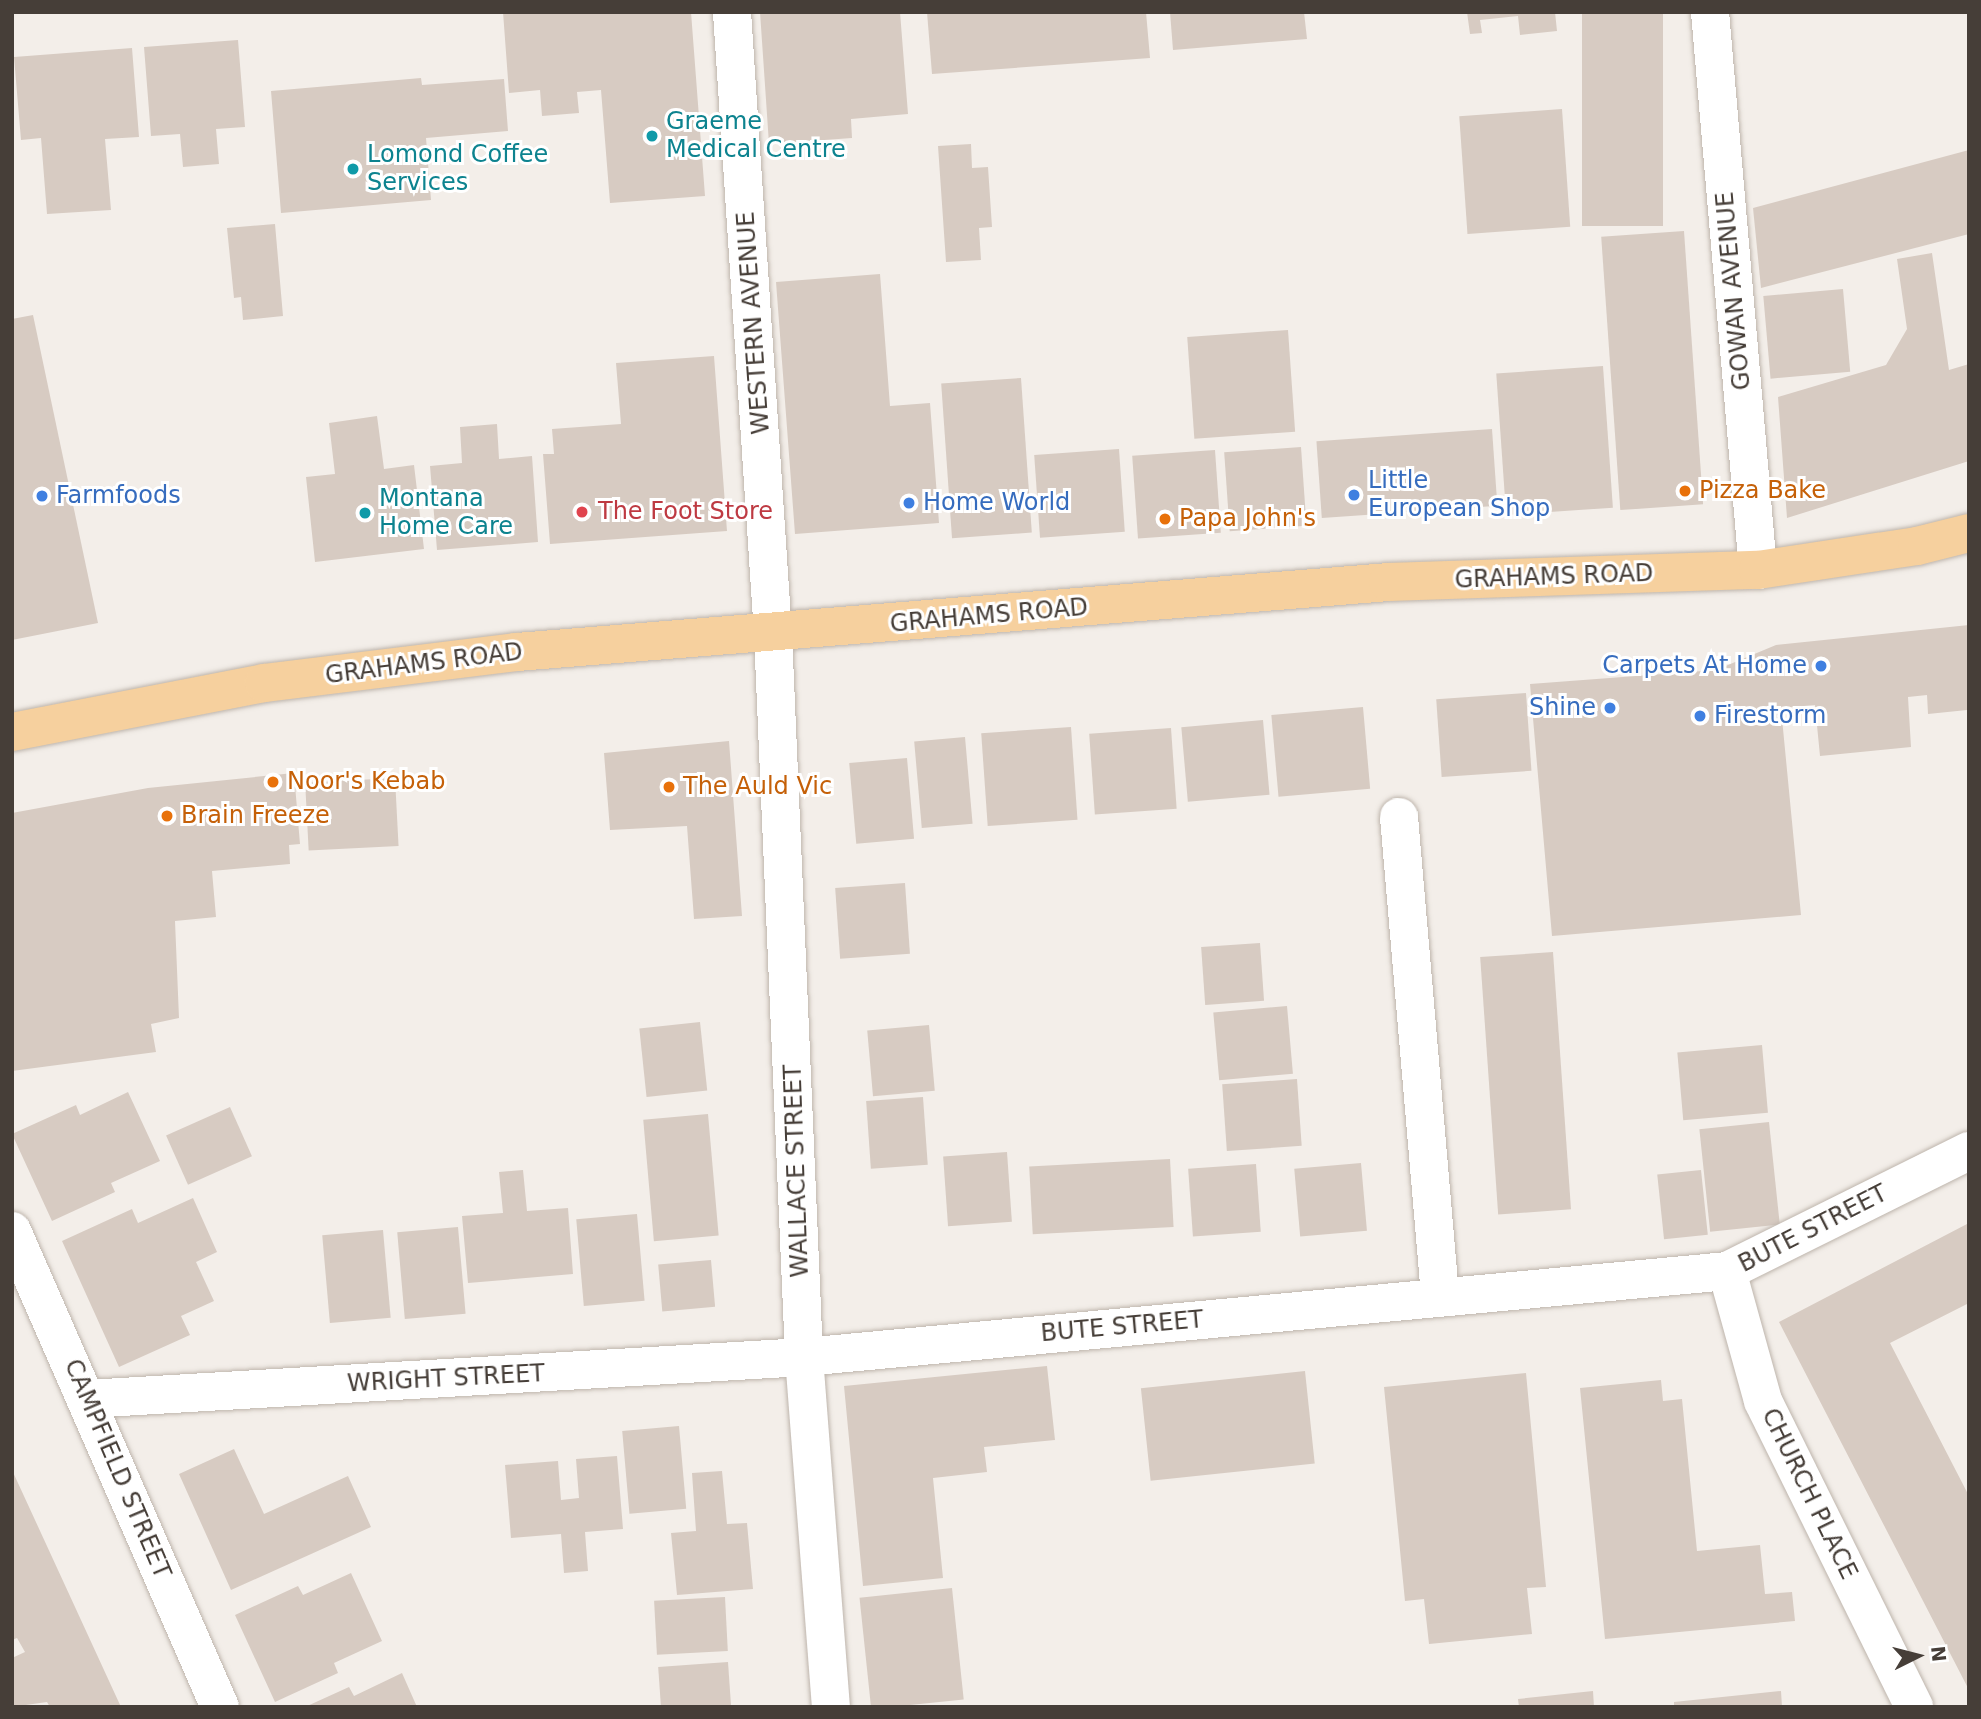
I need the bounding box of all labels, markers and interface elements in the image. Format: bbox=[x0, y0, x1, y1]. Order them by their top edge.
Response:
place label: Graeme Medical Centre bbox=[666, 108, 846, 164]
marker: Graeme Medical Centre bbox=[644, 128, 660, 144]
place label: Lomond Coffee Services bbox=[367, 141, 548, 197]
marker: Lomond Coffee Services bbox=[345, 161, 361, 177]
street label: GOWAN AVENUE bbox=[1711, 191, 1757, 391]
street label: WESTERN AVENUE bbox=[732, 211, 776, 435]
place label: Little European Shop bbox=[1368, 467, 1550, 523]
place label: Pizza Bake bbox=[1699, 477, 1826, 505]
place label: Farmfoods bbox=[56, 482, 181, 510]
marker: Pizza Bake bbox=[1677, 483, 1693, 499]
place label: Montana Home Care bbox=[379, 485, 513, 541]
marker: Little European Shop bbox=[1346, 487, 1362, 503]
marker: Farmfoods bbox=[34, 488, 50, 504]
place label: Home World bbox=[923, 489, 1070, 517]
marker: Home World bbox=[901, 495, 917, 511]
place label: The Foot Store bbox=[598, 498, 773, 526]
marker: The Foot Store bbox=[572, 502, 592, 522]
marker: Montana Home Care bbox=[357, 505, 373, 521]
place label: Papa John's bbox=[1179, 505, 1316, 533]
marker: Papa John's bbox=[1157, 511, 1173, 527]
street label: GRAHAMS ROAD bbox=[1454, 559, 1654, 595]
street label: GRAHAMS ROAD bbox=[889, 593, 1089, 639]
street label: GRAHAMS ROAD bbox=[324, 638, 524, 690]
place label: Carpets At Home bbox=[1602, 652, 1807, 680]
marker: Carpets At Home bbox=[1813, 658, 1829, 674]
place label: Shine bbox=[1529, 694, 1596, 722]
marker: Shine bbox=[1602, 700, 1618, 716]
place label: Firestorm bbox=[1714, 702, 1826, 730]
marker: Firestorm bbox=[1692, 708, 1708, 724]
place label: Noor's Kebab bbox=[287, 768, 445, 796]
place label: The Auld Vic bbox=[683, 773, 832, 801]
marker: Noor's Kebab bbox=[265, 774, 281, 790]
marker: The Auld Vic bbox=[661, 779, 677, 795]
place label: Brain Freeze bbox=[181, 802, 330, 830]
marker: Brain Freeze bbox=[159, 808, 175, 824]
street label: WALLACE STREET bbox=[779, 1064, 815, 1278]
street label: BUTE STREET bbox=[1734, 1179, 1892, 1279]
street label: BUTE STREET bbox=[1040, 1306, 1204, 1348]
street label: CAMPFIELD STREET bbox=[58, 1355, 176, 1583]
street label: WRIGHT STREET bbox=[346, 1359, 546, 1399]
street label: CHURCH PLACE bbox=[1755, 1404, 1863, 1584]
north arrow bbox=[1883, 1621, 1953, 1691]
text: N bbox=[1927, 1645, 1951, 1663]

